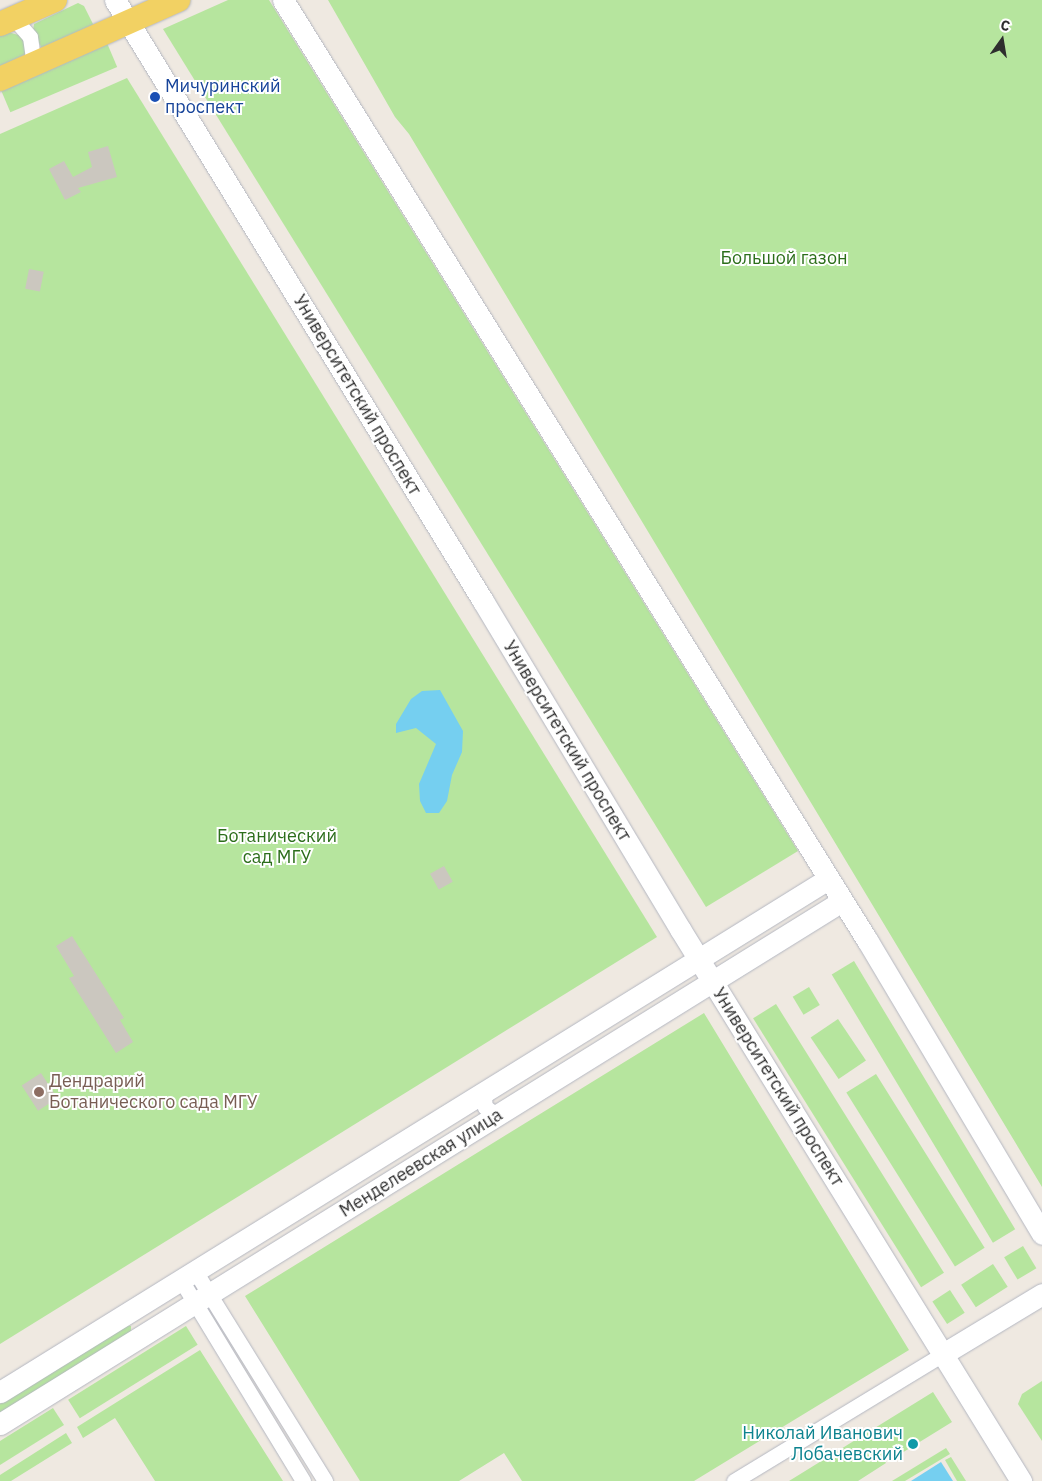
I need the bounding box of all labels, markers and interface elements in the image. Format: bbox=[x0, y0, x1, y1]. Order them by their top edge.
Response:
north arrow bbox=[977, 15, 1027, 65]
text: С bbox=[999, 16, 1012, 35]
place label: Мичуринский проспект bbox=[165, 76, 281, 118]
marker: Мичуринский проспект bbox=[149, 91, 161, 103]
park label: Большой газон bbox=[720, 247, 848, 269]
street label: Университетский проспект bbox=[288, 291, 426, 499]
street label: Университетский проспект bbox=[498, 637, 636, 845]
park label: Ботанический сад МГУ bbox=[217, 826, 337, 869]
street label: Университетский проспект bbox=[708, 984, 848, 1190]
place label: Дендрарий Ботанического сада МГУ bbox=[49, 1071, 258, 1114]
marker: Дендрарий Ботанического сада МГУ bbox=[33, 1086, 45, 1098]
street label: Менделеевская улица bbox=[336, 1104, 506, 1222]
place label: Николай Иванович Лобачевский bbox=[742, 1423, 903, 1466]
marker: Николай Иванович Лобачевский bbox=[907, 1438, 919, 1450]

